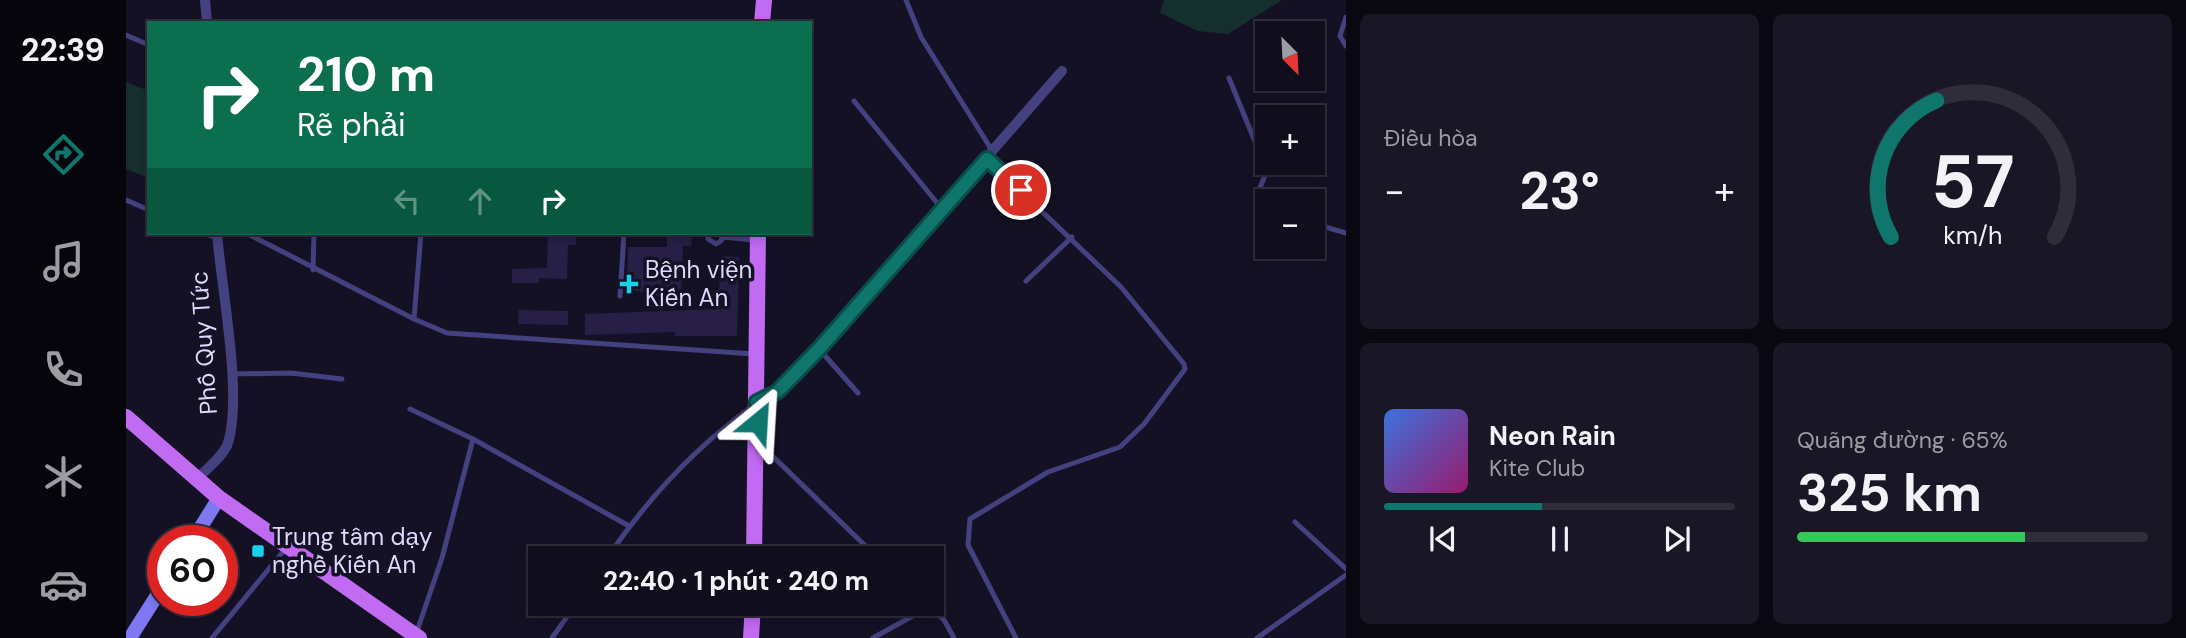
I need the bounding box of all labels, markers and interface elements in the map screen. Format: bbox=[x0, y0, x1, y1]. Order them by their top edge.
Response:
north arrow bbox=[1255, 21, 1325, 91]
map controls bbox=[1255, 21, 1325, 259]
text: 22:39 bbox=[21, 29, 105, 71]
text: 210 m bbox=[297, 42, 435, 106]
icon: right bbox=[182, 49, 273, 140]
text: Rẽ phải bbox=[297, 104, 406, 146]
button: + bbox=[1255, 105, 1325, 175]
text: Điều hòa bbox=[1384, 123, 1478, 153]
icon: directions bbox=[39, 130, 88, 179]
text: 57 bbox=[1931, 136, 2014, 231]
text: 23° bbox=[1519, 157, 1600, 225]
pin bbox=[991, 160, 1051, 220]
text: − bbox=[1384, 166, 1405, 216]
text: + bbox=[1714, 166, 1735, 216]
icon: arrive bbox=[1002, 171, 1040, 209]
icon: left bbox=[388, 182, 426, 220]
icon: ahead bbox=[461, 182, 499, 220]
icon: right bbox=[534, 182, 572, 220]
button: − bbox=[1255, 189, 1325, 259]
text: km/h bbox=[1943, 219, 2002, 252]
icon: music bbox=[39, 237, 88, 286]
place label: Bệnh viện Kiến An bbox=[645, 254, 752, 313]
street label: Phố Quy Tức bbox=[183, 270, 224, 416]
marker: Bệnh viện Kiến An bbox=[619, 274, 639, 294]
icon: phone bbox=[39, 345, 88, 394]
position arrow bbox=[721, 385, 795, 459]
text: Neon Rain bbox=[1489, 419, 1616, 453]
text: Quãng đường · 65% bbox=[1797, 425, 2008, 455]
icon: climate bbox=[39, 452, 88, 501]
text: Kite Club bbox=[1489, 453, 1585, 483]
text: 325 km bbox=[1797, 459, 1982, 527]
icon: previous bbox=[1424, 520, 1462, 558]
icon: pause bbox=[1541, 520, 1579, 558]
icon: next bbox=[1658, 520, 1696, 558]
place label: Trung tâm dạy nghề Kiến An bbox=[272, 521, 432, 580]
speed limit sign: 60 bbox=[147, 525, 238, 616]
marker: Trung tâm dạy nghề Kiến An bbox=[250, 543, 266, 559]
icon: car bbox=[39, 560, 88, 609]
text: 22:40 · 1 phút · 240 m bbox=[603, 564, 869, 598]

